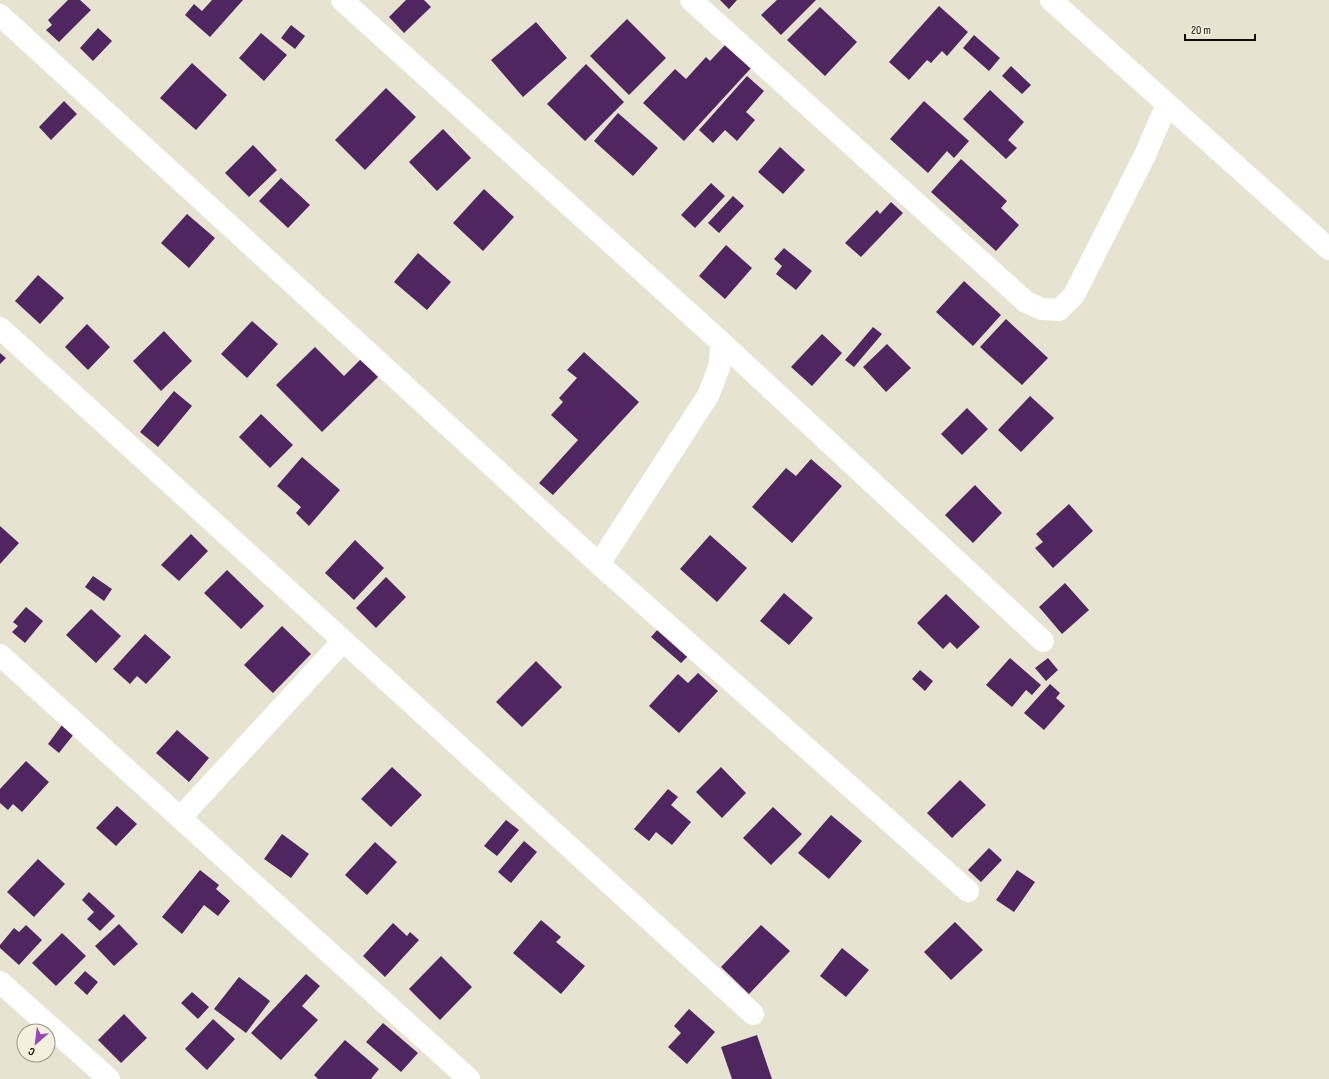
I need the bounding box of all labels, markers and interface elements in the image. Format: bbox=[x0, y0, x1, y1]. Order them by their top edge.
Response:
scale bar bbox=[1185, 16, 1255, 42]
text: 20 m bbox=[1191, 23, 1211, 38]
north arrow bbox=[16, 1023, 56, 1063]
text: С bbox=[26, 1044, 37, 1058]

